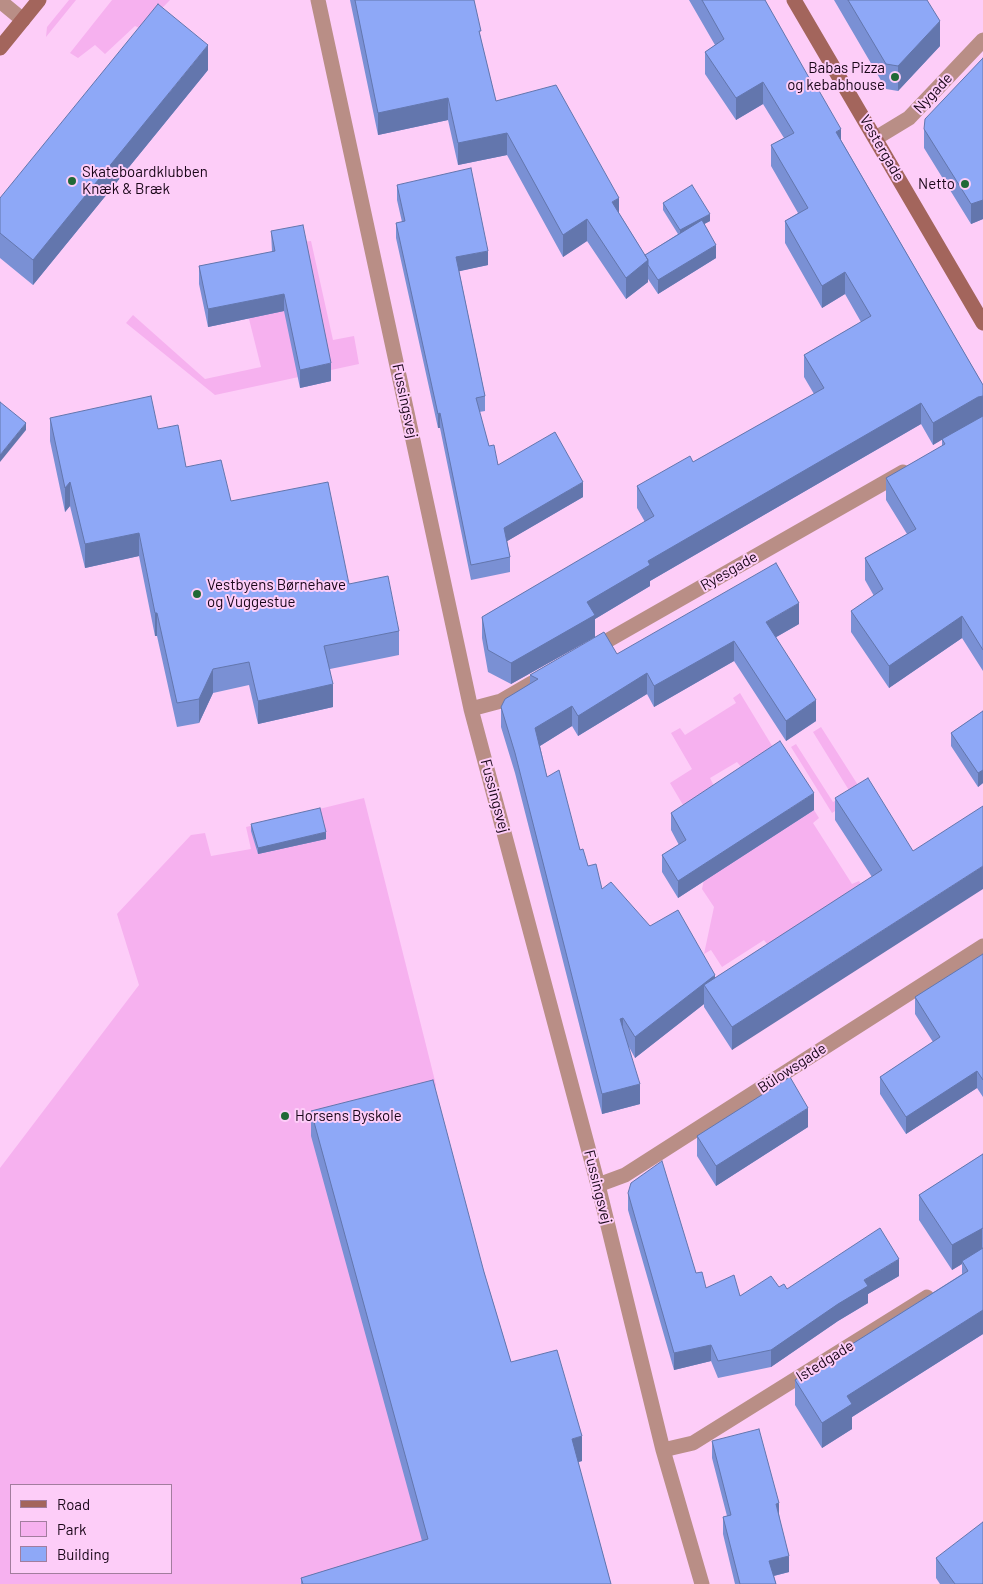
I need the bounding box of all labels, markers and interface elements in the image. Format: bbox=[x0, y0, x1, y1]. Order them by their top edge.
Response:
place label: Babas Pizza og kebabhouse bbox=[787, 59, 885, 94]
street label: Nygade bbox=[910, 69, 956, 117]
marker: Babas Pizza og kebabhouse bbox=[889, 71, 901, 83]
street label: Vestergade bbox=[856, 112, 908, 184]
place label: Skateboardklubben Knæk & Bræk bbox=[82, 163, 208, 198]
marker: Skateboardklubben Knæk & Bræk bbox=[66, 175, 78, 187]
place label: Netto bbox=[918, 175, 955, 193]
marker: Netto bbox=[959, 178, 971, 190]
street label: Fussingsvej bbox=[388, 362, 422, 440]
street label: Ryesgade bbox=[697, 548, 761, 594]
place label: Vestbyens Børnehave og Vuggestue bbox=[207, 576, 346, 611]
marker: Vestbyens Børnehave og Vuggestue bbox=[191, 588, 203, 600]
street label: Fussingsvej bbox=[477, 757, 513, 835]
street label: Bülowsgade bbox=[754, 1039, 830, 1097]
place label: Horsens Byskole bbox=[295, 1107, 402, 1125]
marker: Horsens Byskole bbox=[279, 1110, 291, 1122]
street label: Fussingsvej bbox=[580, 1148, 616, 1226]
street label: Istedgade bbox=[793, 1336, 857, 1386]
legend bbox=[10, 1484, 172, 1574]
text: Road bbox=[57, 1495, 90, 1513]
text: Park bbox=[57, 1520, 86, 1538]
text: Building bbox=[57, 1545, 110, 1563]

